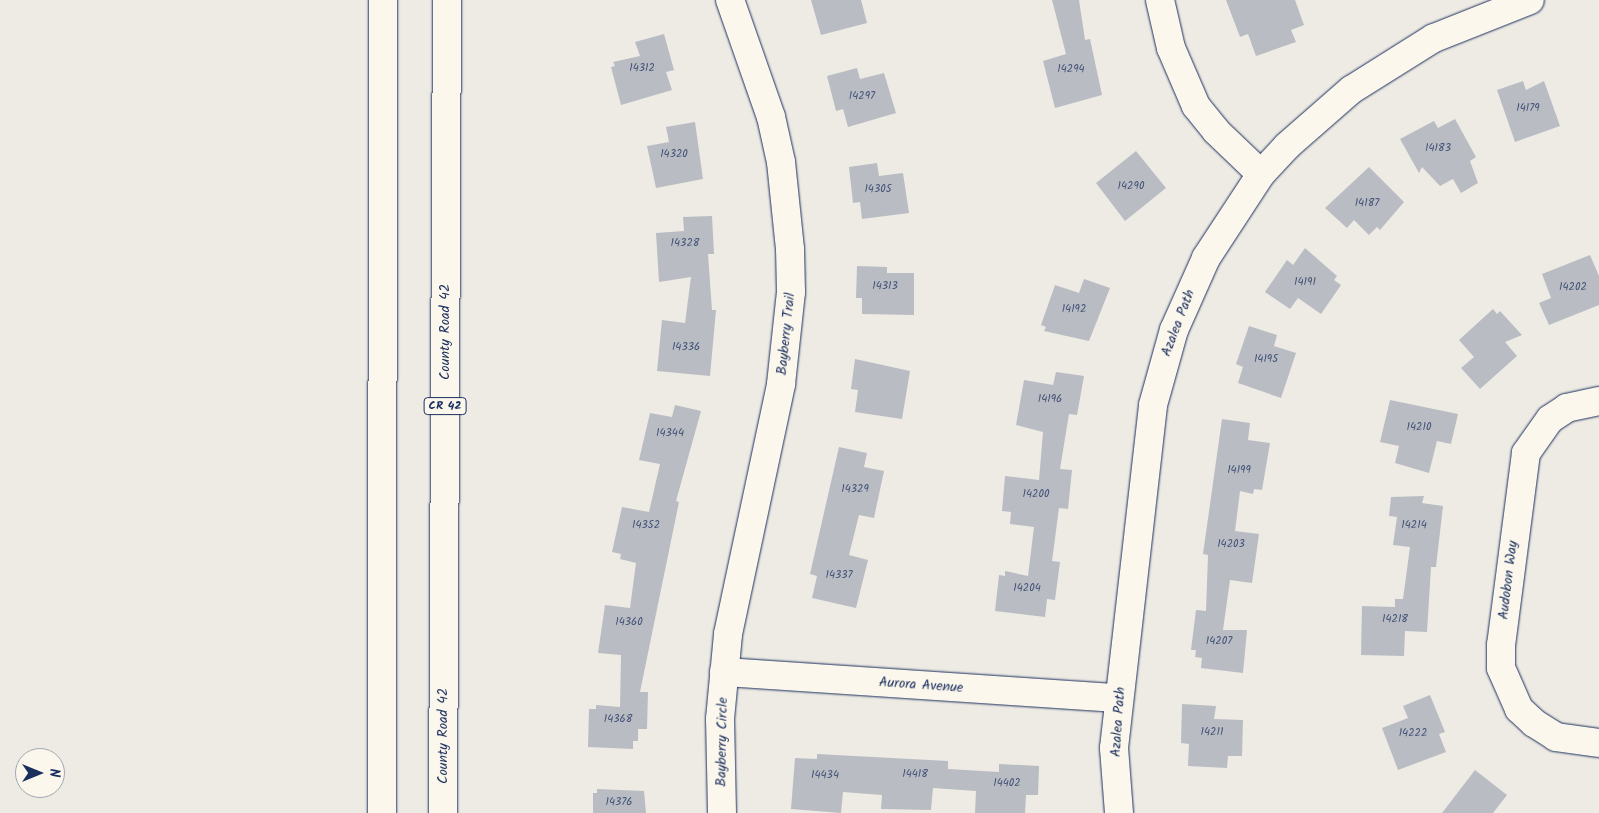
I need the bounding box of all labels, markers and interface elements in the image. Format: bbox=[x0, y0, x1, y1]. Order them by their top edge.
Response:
house number: 14312 bbox=[629, 61, 655, 75]
house number: 14294 bbox=[1057, 62, 1085, 76]
house number: 14297 bbox=[849, 89, 875, 103]
house number: 14179 bbox=[1516, 101, 1540, 115]
house number: 14183 bbox=[1425, 141, 1451, 155]
house number: 14320 bbox=[660, 147, 688, 161]
house number: 14290 bbox=[1118, 179, 1144, 193]
house number: 14305 bbox=[864, 182, 892, 196]
house number: 14187 bbox=[1355, 196, 1379, 210]
house number: 14328 bbox=[671, 236, 699, 250]
house number: 14191 bbox=[1294, 275, 1316, 289]
house number: 14313 bbox=[872, 279, 898, 293]
house number: 14202 bbox=[1559, 280, 1587, 294]
street label: County Road 42 bbox=[437, 284, 453, 380]
street label: Azalea Path bbox=[1158, 287, 1198, 359]
street label: Bayberry Trail bbox=[773, 292, 799, 376]
house number: 14192 bbox=[1062, 302, 1086, 316]
house number: 14336 bbox=[672, 340, 700, 354]
house number: 14195 bbox=[1254, 352, 1278, 366]
house number: 14196 bbox=[1038, 392, 1062, 406]
road number: CR 42 bbox=[422, 396, 468, 416]
house number: 14210 bbox=[1407, 420, 1431, 434]
house number: 14344 bbox=[656, 426, 684, 440]
house number: 14199 bbox=[1227, 463, 1251, 477]
house number: 14329 bbox=[841, 482, 869, 496]
house number: 14200 bbox=[1023, 487, 1049, 501]
house number: 14352 bbox=[632, 518, 660, 532]
house number: 14214 bbox=[1401, 518, 1427, 532]
house number: 14203 bbox=[1217, 537, 1245, 551]
street label: Audobon Way bbox=[1495, 540, 1521, 620]
house number: 14337 bbox=[825, 568, 853, 582]
house number: 14204 bbox=[1013, 581, 1041, 595]
house number: 14218 bbox=[1382, 612, 1408, 626]
house number: 14360 bbox=[615, 615, 643, 629]
house number: 14207 bbox=[1206, 634, 1232, 648]
street label: Aurora Avenue bbox=[878, 674, 964, 696]
street label: Azalea Path bbox=[1107, 686, 1129, 758]
street label: County Road 42 bbox=[435, 688, 451, 784]
street label: Bayberry Circle bbox=[713, 697, 731, 787]
house number: 14368 bbox=[604, 712, 632, 726]
house number: 14211 bbox=[1201, 725, 1223, 739]
house number: 14222 bbox=[1399, 726, 1427, 740]
north arrow bbox=[15, 748, 65, 798]
house number: 14418 bbox=[902, 767, 928, 781]
house number: 14434 bbox=[811, 768, 839, 782]
text: N bbox=[43, 769, 65, 777]
house number: 14402 bbox=[993, 776, 1021, 790]
house number: 14376 bbox=[606, 795, 632, 809]

